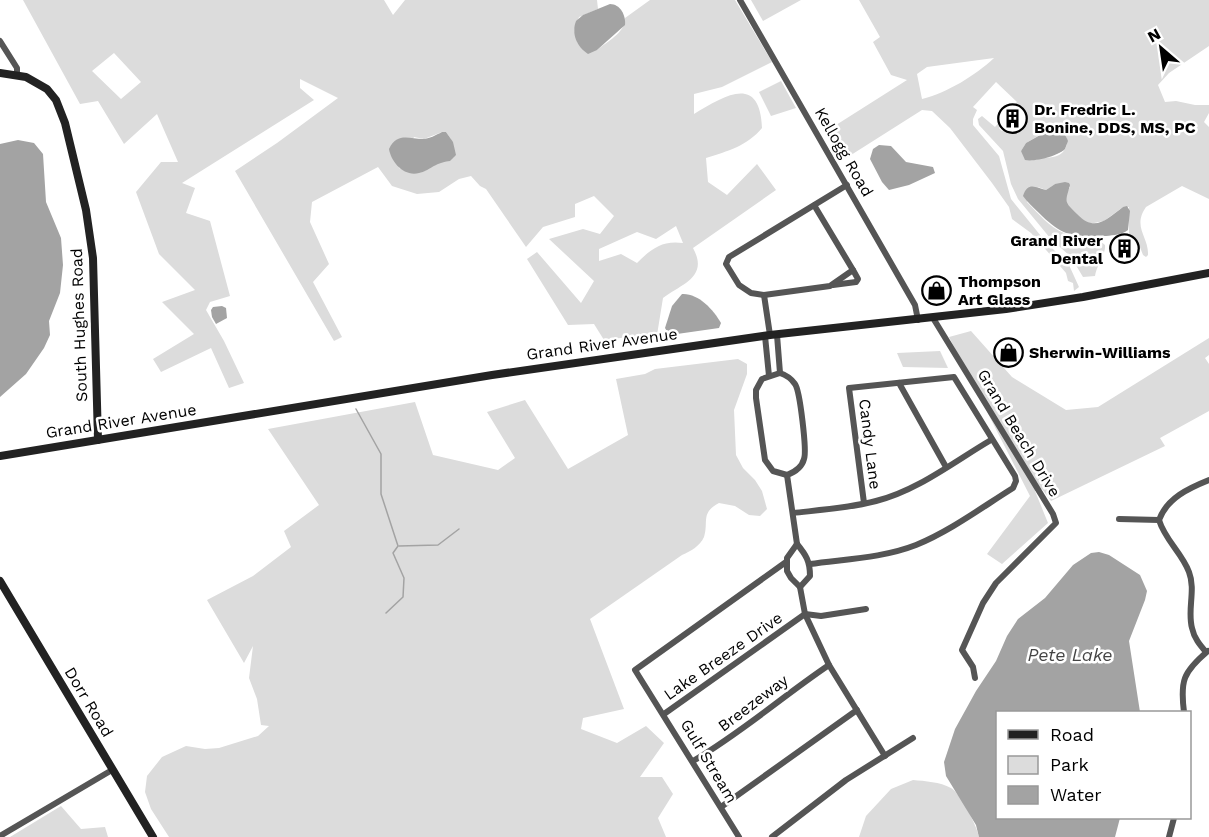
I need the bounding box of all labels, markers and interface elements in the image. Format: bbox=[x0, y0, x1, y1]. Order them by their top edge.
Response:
north arrow bbox=[1131, 18, 1191, 78]
text: N bbox=[1144, 24, 1164, 47]
place label: Dr. Fredric L. Bonine, DDS, MS, PC bbox=[1034, 100, 1196, 137]
building icon: Dr. Fredric L. Bonine, DDS, MS, PC bbox=[997, 102, 1029, 134]
street label: Kellogg Road bbox=[811, 104, 877, 200]
place label: Grand River Dental bbox=[1010, 231, 1104, 268]
building icon: Grand River Dental bbox=[1108, 233, 1140, 265]
street label: South Hughes Road bbox=[67, 248, 91, 402]
place label: Thompson Art Glass bbox=[958, 272, 1041, 309]
shop icon: Thompson Art Glass bbox=[921, 274, 953, 306]
street label: Grand River Avenue bbox=[525, 324, 679, 364]
shop icon: Sherwin-Williams bbox=[992, 336, 1024, 368]
place label: Sherwin-Williams bbox=[1029, 343, 1171, 362]
street label: Grand Beach Drive bbox=[973, 366, 1065, 500]
street label: Candy Lane bbox=[855, 398, 885, 490]
street label: Grand River Avenue bbox=[44, 400, 198, 442]
street label: Lake Breeze Drive bbox=[660, 608, 786, 704]
water label: Pete Lake bbox=[1027, 644, 1113, 665]
street label: Dorr Road bbox=[61, 664, 117, 740]
street label: Breezeway bbox=[714, 670, 792, 735]
legend bbox=[996, 711, 1191, 819]
street label: Gulf Stream bbox=[677, 716, 741, 806]
text: Road bbox=[1050, 724, 1094, 745]
text: Park bbox=[1050, 754, 1089, 775]
text: Water bbox=[1050, 784, 1102, 805]

